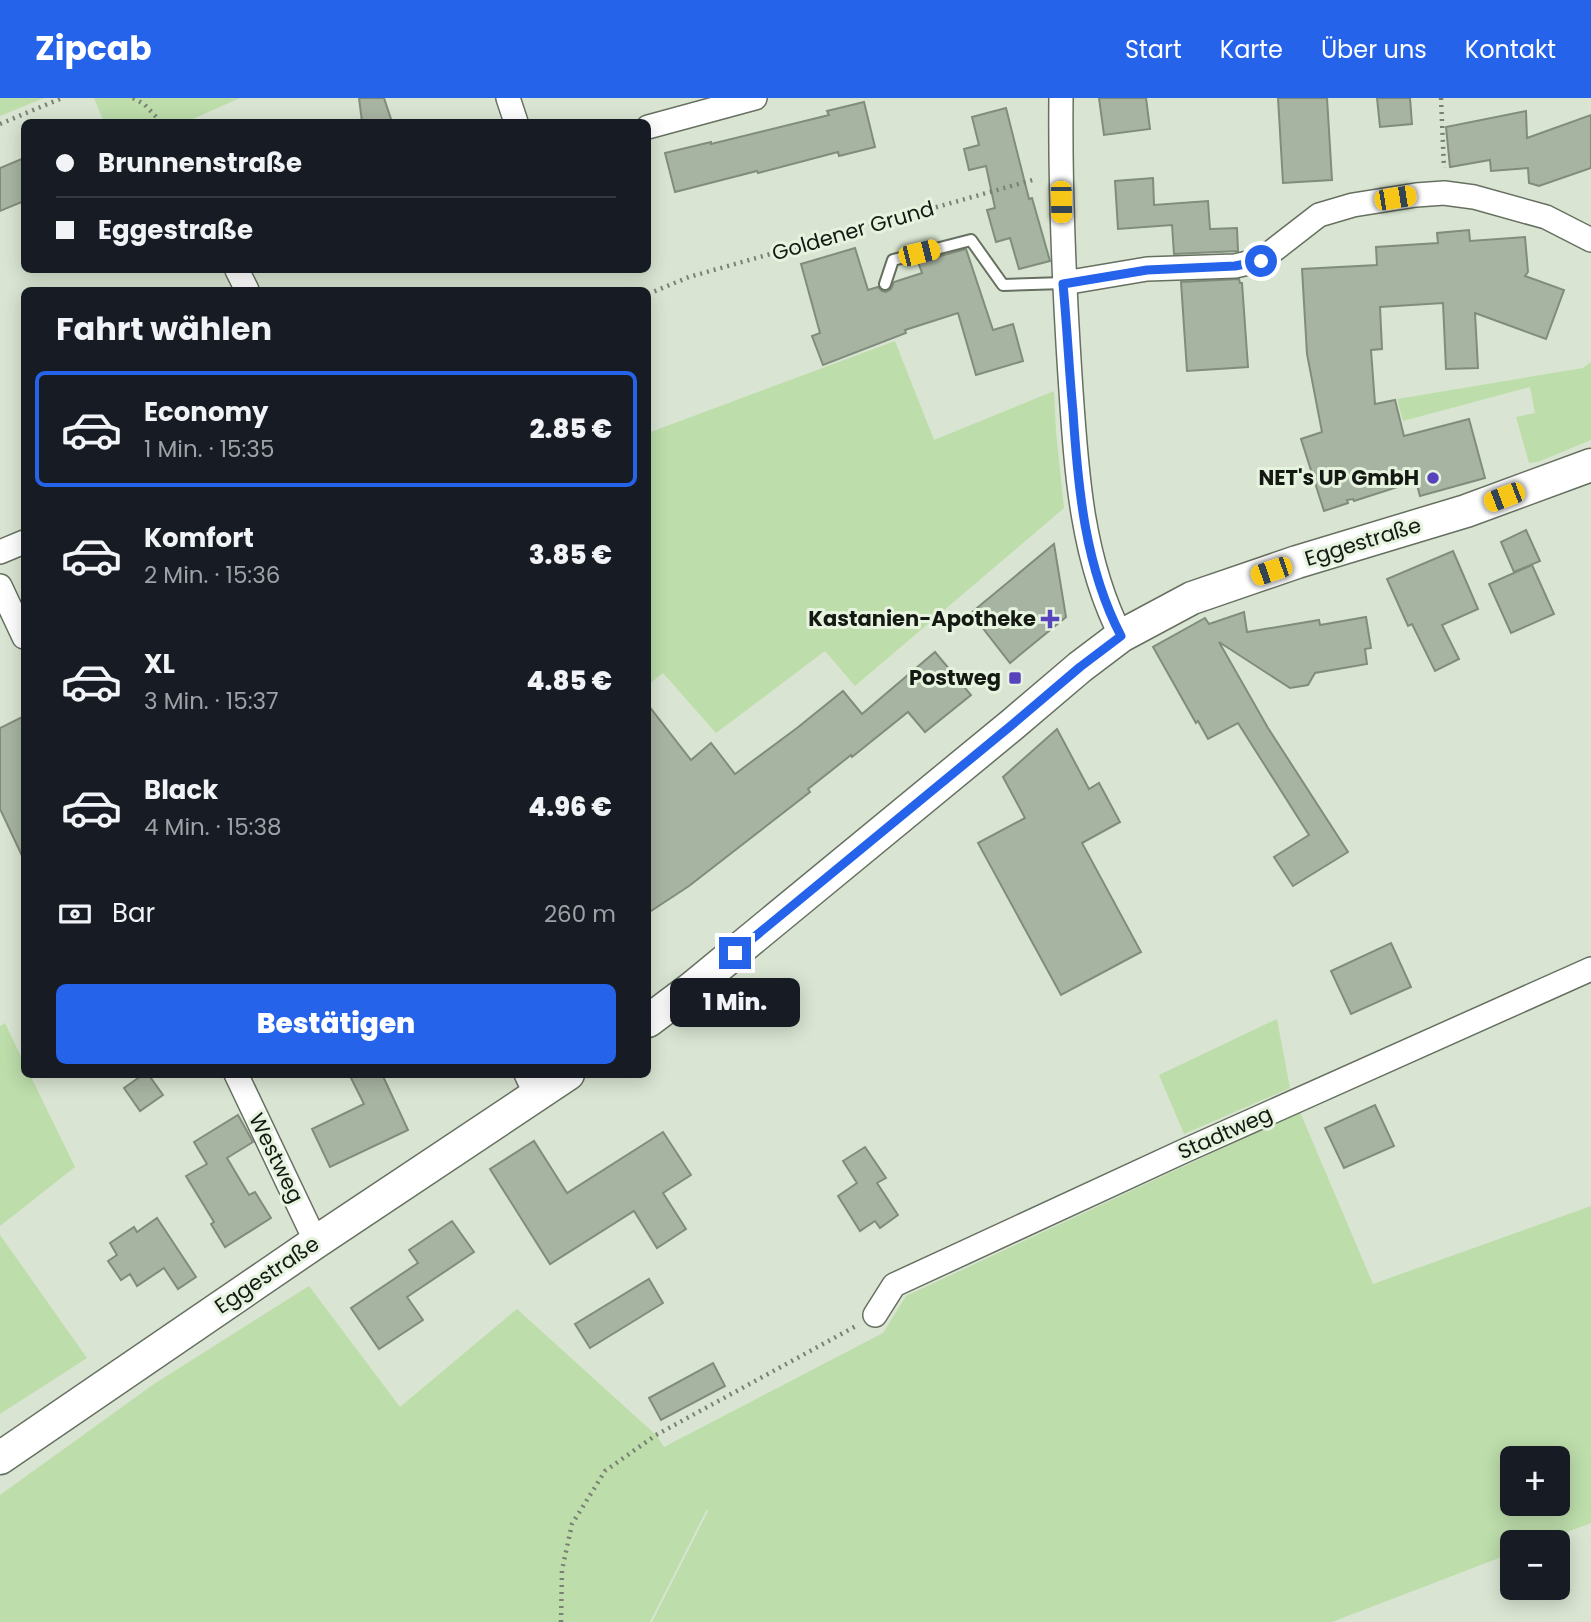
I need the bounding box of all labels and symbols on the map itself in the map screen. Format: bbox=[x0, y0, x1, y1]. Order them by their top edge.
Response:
car bbox=[1051, 181, 1072, 223]
car bbox=[1373, 184, 1418, 212]
street label: Goldener Grund bbox=[768, 194, 937, 268]
car bbox=[897, 238, 942, 268]
route start bbox=[1245, 245, 1277, 277]
place label: NET's UP GmbH bbox=[1258, 463, 1419, 492]
marker: NET's UP GmbH bbox=[1425, 470, 1441, 486]
car bbox=[1481, 480, 1528, 514]
street label: Eggestraße bbox=[1301, 510, 1425, 573]
car bbox=[1248, 554, 1295, 588]
place label: Kastanien-Apotheke bbox=[808, 604, 1036, 633]
marker: Kastanien-Apotheke bbox=[1042, 611, 1058, 627]
place label: Postweg bbox=[909, 663, 1001, 692]
marker: Postweg bbox=[1007, 670, 1023, 686]
route end bbox=[719, 937, 751, 969]
callout: 1 Min. bbox=[670, 978, 800, 1026]
street label: Stadtweg bbox=[1173, 1099, 1277, 1166]
street label: Westweg bbox=[242, 1108, 311, 1208]
street label: Eggestraße bbox=[209, 1229, 325, 1320]

